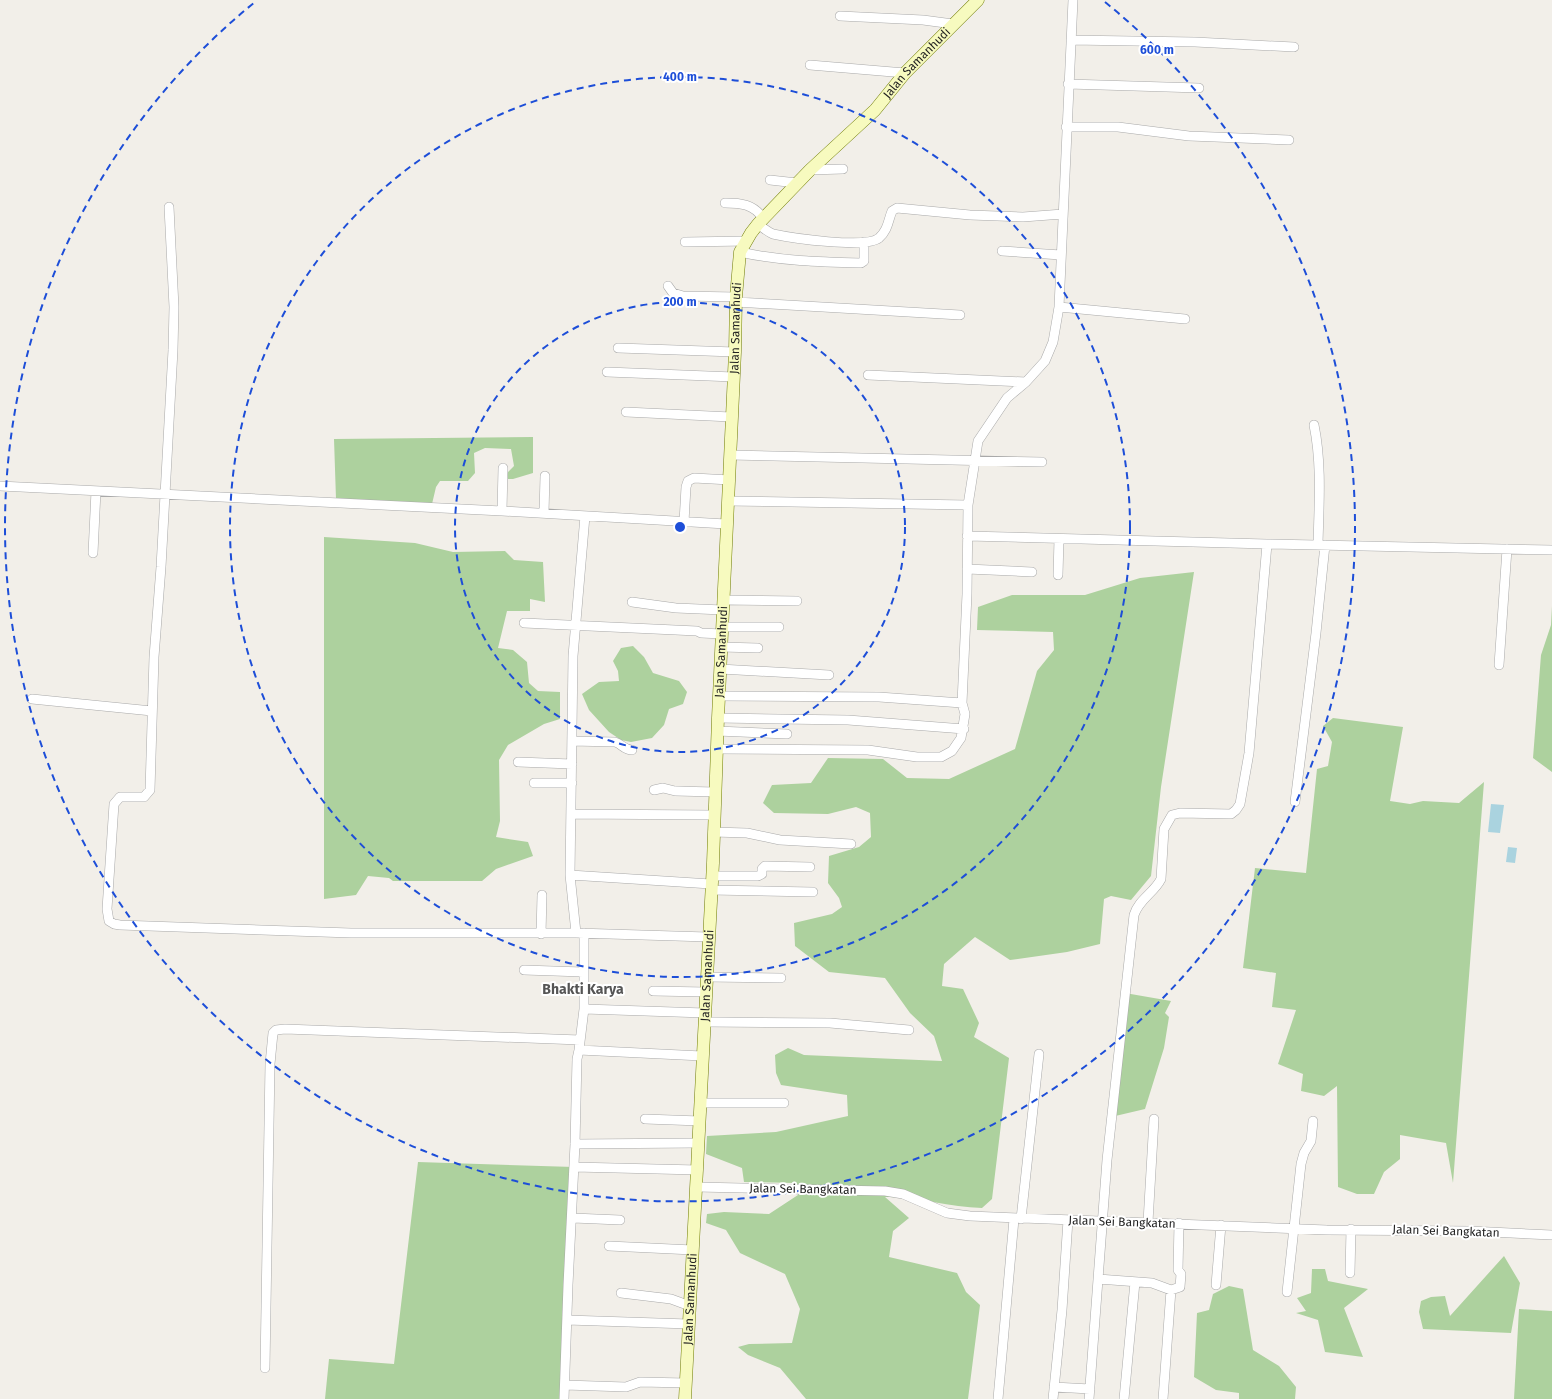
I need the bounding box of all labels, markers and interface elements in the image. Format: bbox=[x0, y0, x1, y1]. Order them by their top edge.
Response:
street label: Jalan Samanhudi bbox=[880, 25, 953, 101]
text: 600 m bbox=[1140, 43, 1174, 57]
text: 400 m bbox=[663, 70, 697, 84]
street label: Jalan Samanhudi bbox=[727, 282, 744, 374]
text: 200 m bbox=[663, 295, 697, 309]
centre of rings bbox=[673, 520, 687, 534]
street label: Jalan Samanhudi bbox=[712, 606, 730, 698]
street label: Jalan Samanhudi bbox=[698, 929, 717, 1022]
district label: Bhakti Karya bbox=[542, 981, 624, 998]
street label: Jalan Sei Bangkatan bbox=[749, 1181, 857, 1197]
street label: Jalan Sei Bangkatan bbox=[1068, 1213, 1176, 1231]
street label: Jalan Sei Bangkatan bbox=[1392, 1222, 1500, 1240]
street label: Jalan Samanhudi bbox=[681, 1253, 700, 1345]

